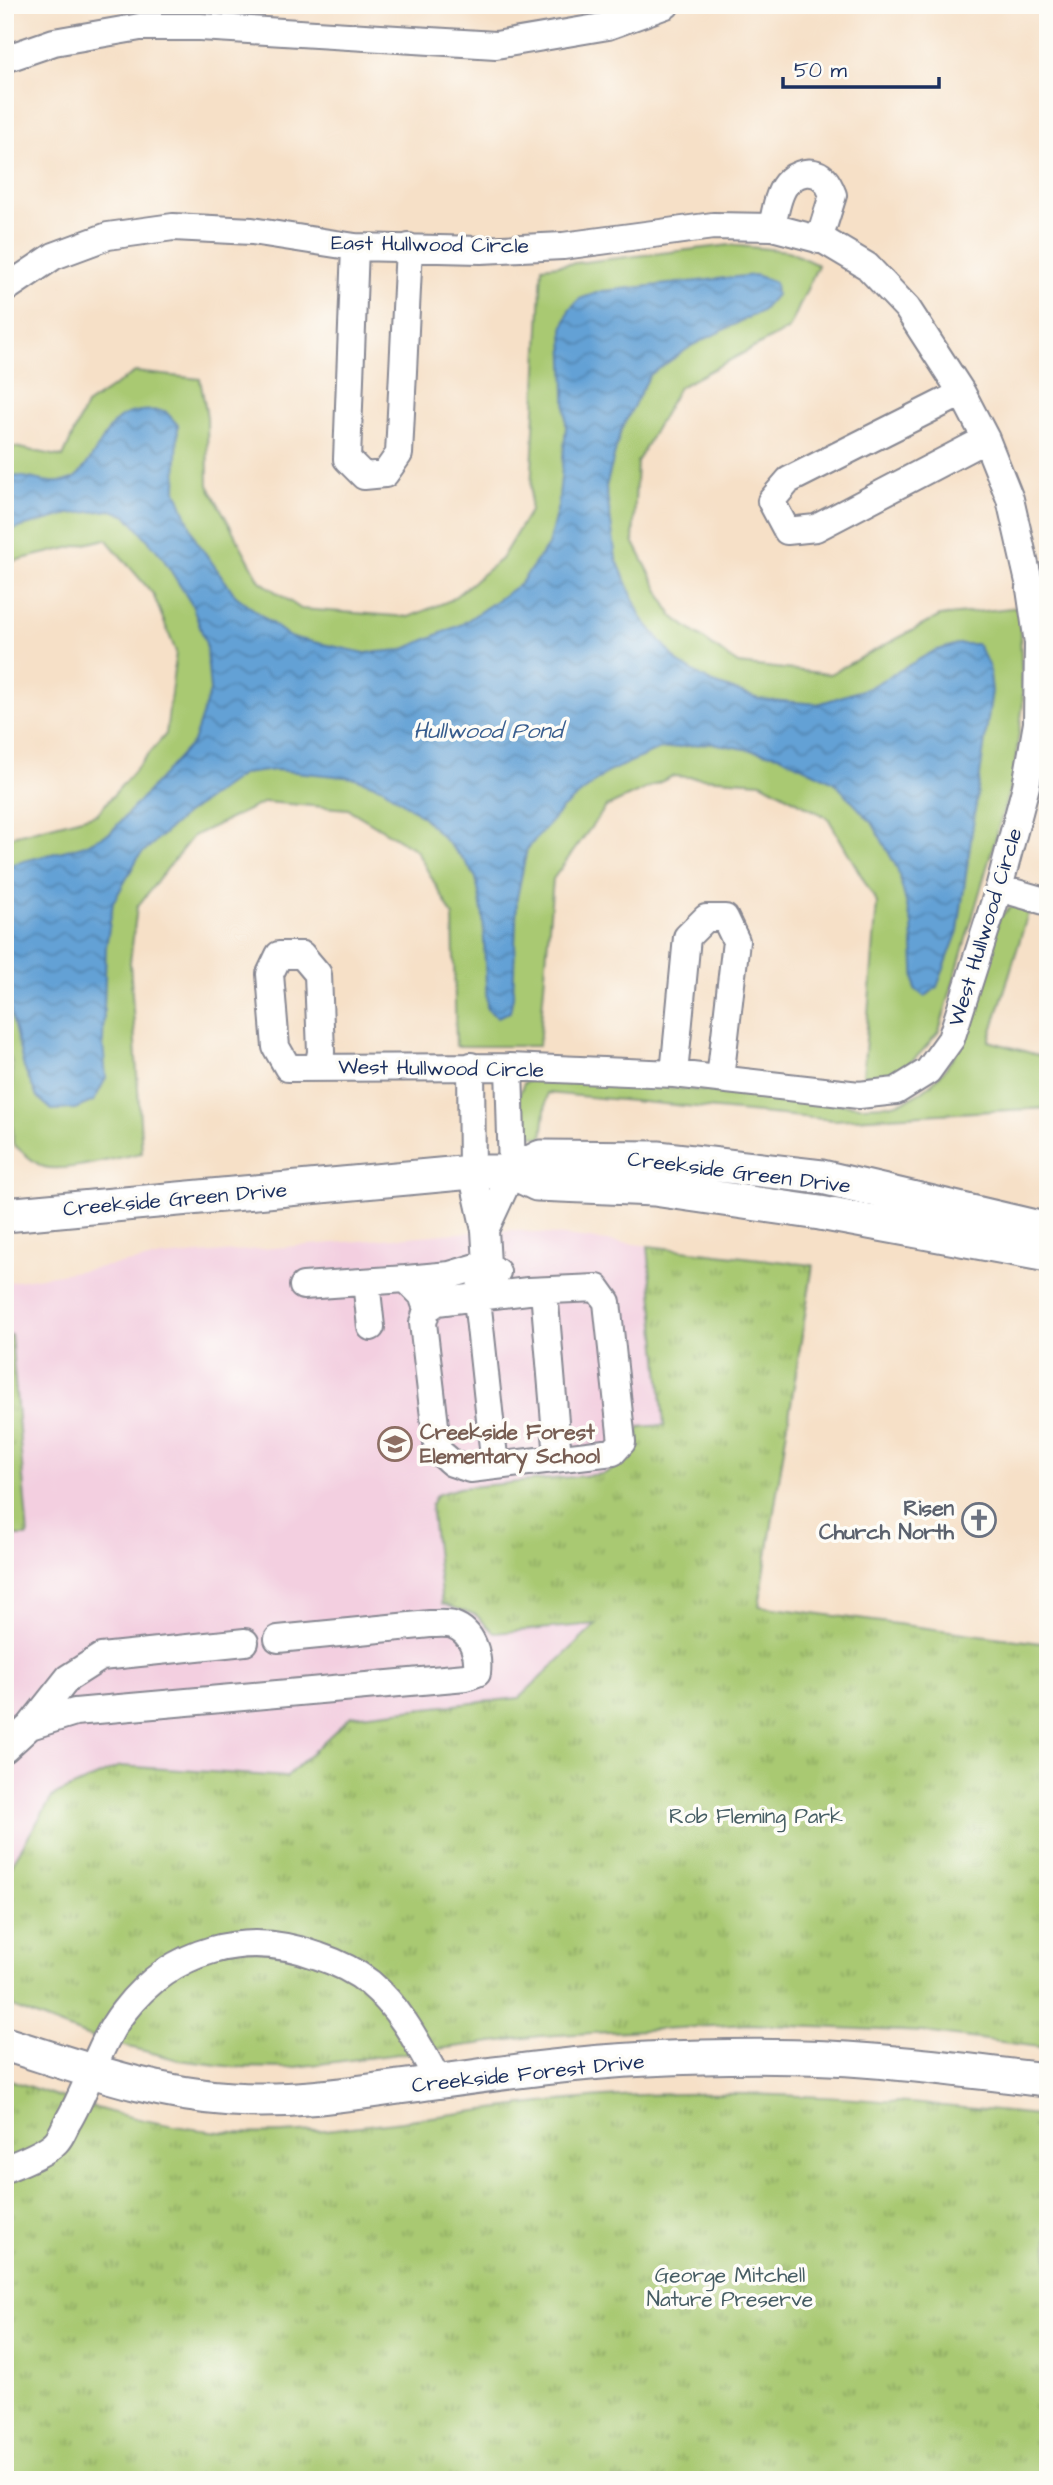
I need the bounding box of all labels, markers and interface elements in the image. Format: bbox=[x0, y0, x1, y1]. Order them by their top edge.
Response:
scale bar bbox=[783, 46, 939, 90]
text: 50 m bbox=[794, 56, 848, 85]
street label: East Hullwood Circle bbox=[331, 228, 529, 261]
water label: Hullwood Pond bbox=[413, 715, 567, 747]
street label: West Hullwood Circle bbox=[942, 824, 1029, 1030]
street label: West Hullwood Circle bbox=[338, 1052, 544, 1085]
street label: Creekside Green Drive bbox=[626, 1144, 852, 1201]
street label: Creekside Green Drive bbox=[62, 1175, 288, 1224]
place label: Creekside Forest Elementary School bbox=[420, 1418, 601, 1474]
school or university icon: Creekside Forest Elementary School bbox=[376, 1425, 414, 1463]
place label: Risen Church North bbox=[819, 1494, 955, 1547]
church icon: Risen Church North bbox=[960, 1501, 998, 1539]
park label: Rob Fleming Park bbox=[669, 1802, 843, 1833]
street label: Creekside Forest Drive bbox=[410, 2047, 646, 2100]
park label: George Mitchell Nature Preserve bbox=[647, 2261, 813, 2314]

